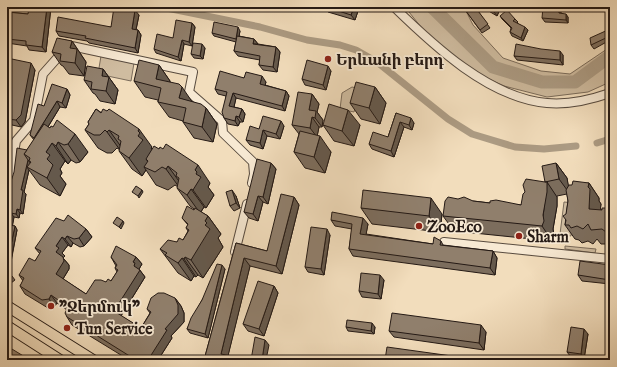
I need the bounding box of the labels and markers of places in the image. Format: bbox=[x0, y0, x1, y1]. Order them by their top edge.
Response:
place label: Երևանի բերդ bbox=[336, 51, 445, 71]
marker: Երևանի բերդ bbox=[323, 54, 333, 64]
place label: ZooEco bbox=[427, 218, 482, 238]
marker: ZooEco bbox=[414, 221, 424, 231]
place label: Sharm bbox=[527, 228, 570, 248]
marker: Sharm bbox=[514, 231, 524, 241]
place label: "Ջերմուկ" bbox=[59, 298, 140, 318]
marker: "Ջերմուկ" bbox=[46, 301, 56, 311]
place label: Tun Service bbox=[74, 320, 153, 340]
marker: Tun Service bbox=[62, 323, 72, 333]

